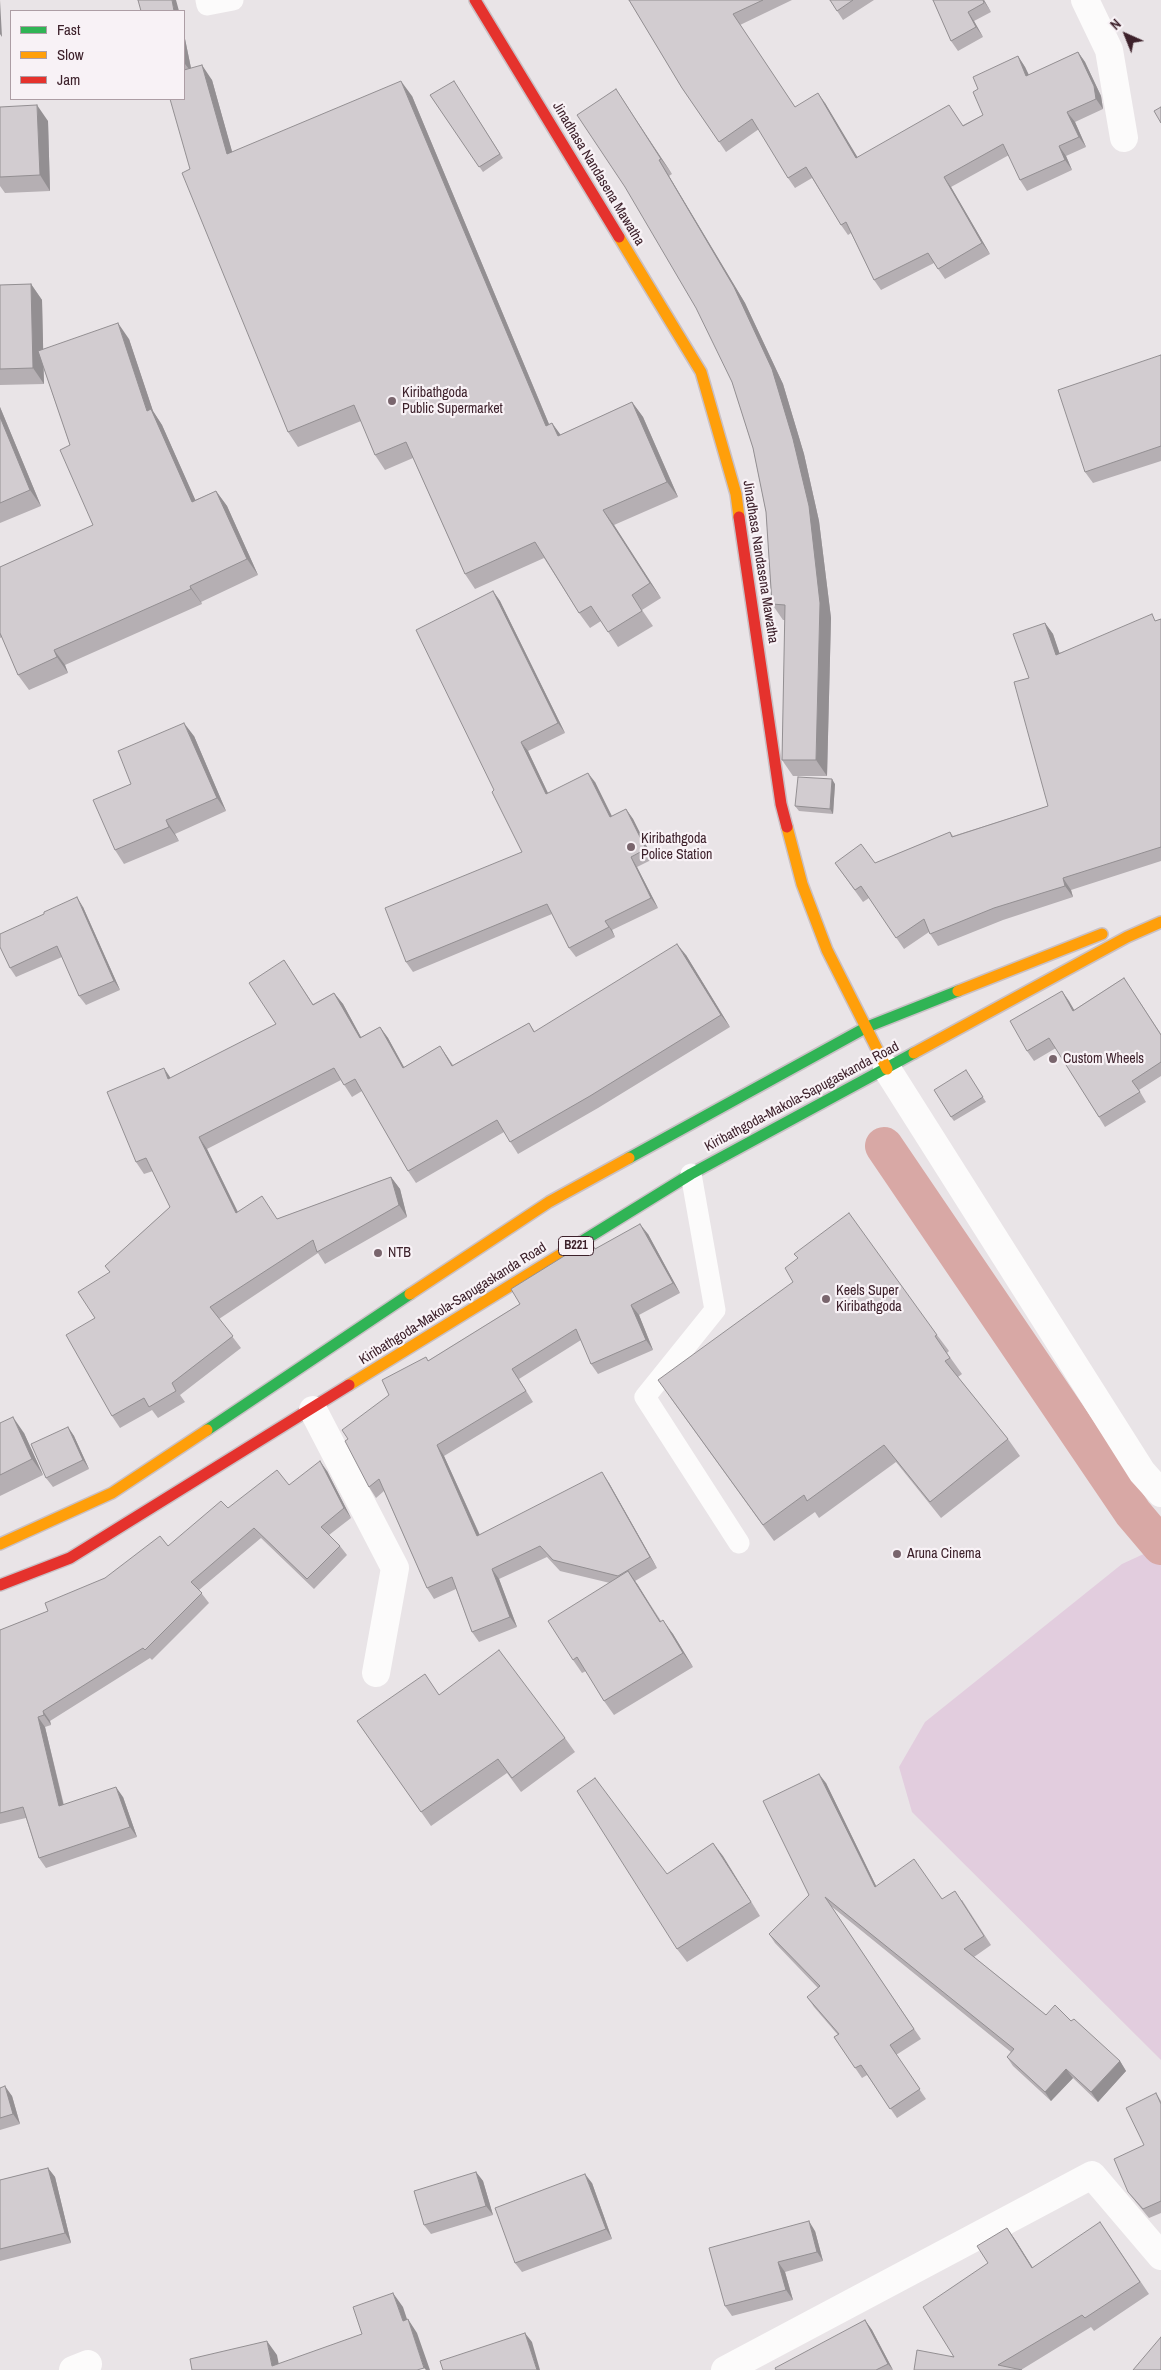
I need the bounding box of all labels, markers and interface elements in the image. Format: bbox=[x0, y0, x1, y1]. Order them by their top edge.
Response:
legend bbox=[10, 10, 185, 100]
north arrow bbox=[1101, 10, 1151, 60]
text: N bbox=[1106, 15, 1125, 34]
text: Fast bbox=[57, 19, 80, 40]
text: Slow bbox=[57, 44, 84, 65]
text: Jam bbox=[57, 69, 80, 90]
street label: Jinadhasa Nandasena Mawatha bbox=[548, 99, 648, 249]
place label: Kiribathgoda Public Supermarket bbox=[402, 385, 503, 418]
marker: Kiribathgoda Public Supermarket bbox=[386, 395, 398, 407]
street label: Jinadhasa Nandasena Mawatha bbox=[739, 479, 781, 645]
place label: Kiribathgoda Police Station bbox=[641, 831, 712, 864]
marker: Kiribathgoda Police Station bbox=[625, 841, 637, 853]
street label: Kiribathgoda-Makola-Sapugaskanda Road bbox=[702, 1039, 902, 1155]
place label: Custom Wheels bbox=[1063, 1051, 1144, 1067]
marker: Custom Wheels bbox=[1047, 1053, 1059, 1065]
road number: B221 bbox=[558, 1236, 594, 1256]
street label: Kiribathgoda-Makola-Sapugaskanda Road bbox=[356, 1239, 550, 1369]
place label: NTB bbox=[388, 1245, 411, 1261]
marker: NTB bbox=[372, 1247, 384, 1259]
place label: Keels Super Kiribathgoda bbox=[836, 1283, 902, 1315]
marker: Keels Super Kiribathgoda bbox=[820, 1293, 832, 1305]
place label: Aruna Cinema bbox=[907, 1546, 981, 1562]
marker: Aruna Cinema bbox=[891, 1548, 903, 1560]

